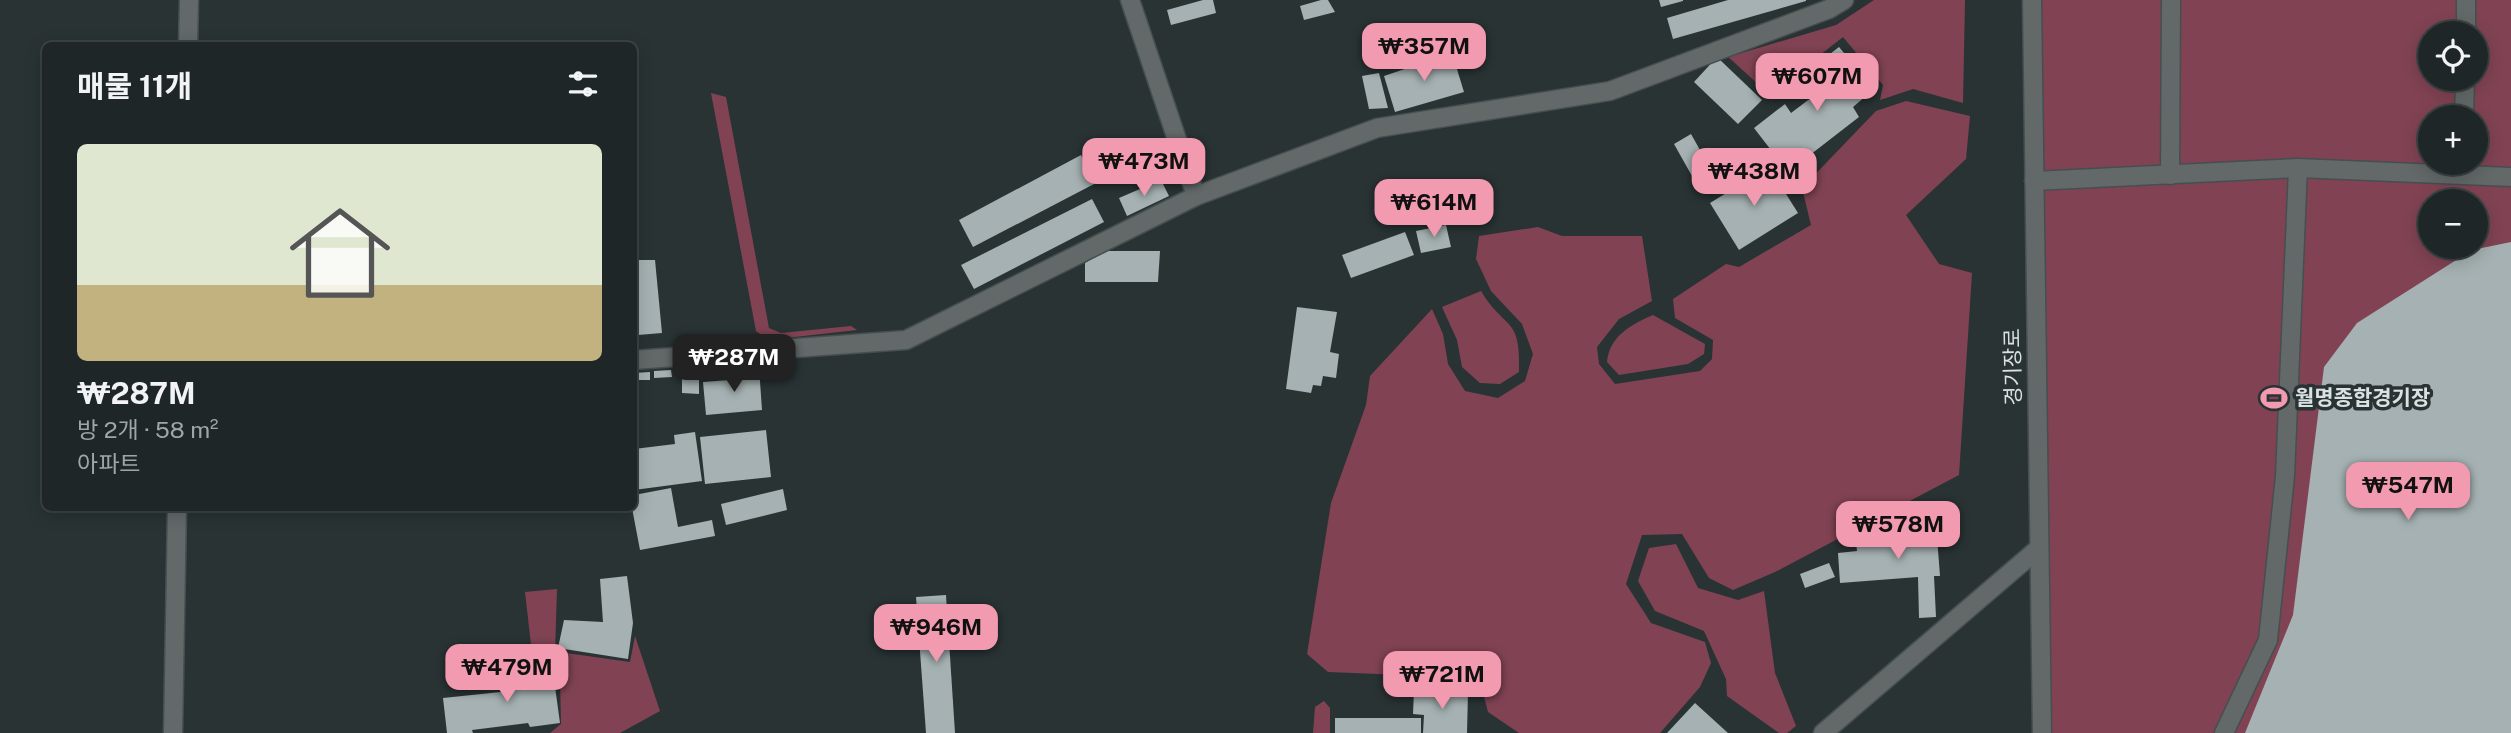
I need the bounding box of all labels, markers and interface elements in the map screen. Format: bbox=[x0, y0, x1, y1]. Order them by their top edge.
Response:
map controls bbox=[2418, 21, 2488, 259]
button: locate bbox=[2418, 21, 2488, 91]
pin: ₩357M bbox=[1375, 24, 1473, 83]
text: ₩357M bbox=[1378, 32, 1470, 59]
pin: ₩607M bbox=[1768, 54, 1866, 113]
text: ₩607M bbox=[1772, 62, 1862, 89]
icon: filters bbox=[564, 65, 602, 103]
text: 매물 11개 bbox=[77, 68, 192, 104]
button: + bbox=[2418, 105, 2488, 175]
pin: ₩473M bbox=[1095, 138, 1193, 198]
text: ₩473M bbox=[1098, 147, 1190, 174]
pin: ₩438M bbox=[1705, 148, 1803, 208]
text: ₩438M bbox=[1708, 157, 1800, 184]
pin: ₩614M bbox=[1385, 180, 1483, 239]
text: ₩614M bbox=[1391, 188, 1477, 215]
button: − bbox=[2418, 189, 2488, 259]
icon: home bbox=[277, 190, 403, 316]
street label: 경기장로 bbox=[1999, 328, 2026, 406]
pin: ₩287M bbox=[685, 334, 783, 394]
text: ₩287M bbox=[689, 343, 779, 370]
text: ₩287M bbox=[77, 375, 196, 411]
sports icon: 월명종합경기장 bbox=[2259, 383, 2289, 413]
place label: 월명종합경기장 bbox=[2295, 385, 2430, 410]
text: 방 2개 · 58 m² bbox=[77, 416, 218, 443]
text: 아파트 bbox=[77, 450, 140, 477]
pin: ₩547M bbox=[2359, 462, 2457, 522]
text: ₩547M bbox=[2362, 471, 2454, 498]
pin: ₩578M bbox=[1849, 502, 1947, 561]
text: ₩578M bbox=[1852, 510, 1944, 537]
pin: ₩946M bbox=[887, 604, 985, 664]
text: ₩946M bbox=[890, 613, 982, 640]
pin: ₩479M bbox=[458, 644, 556, 704]
pin: ₩721M bbox=[1393, 652, 1491, 711]
text: ₩479M bbox=[461, 653, 553, 680]
text: ₩721M bbox=[1399, 660, 1485, 687]

